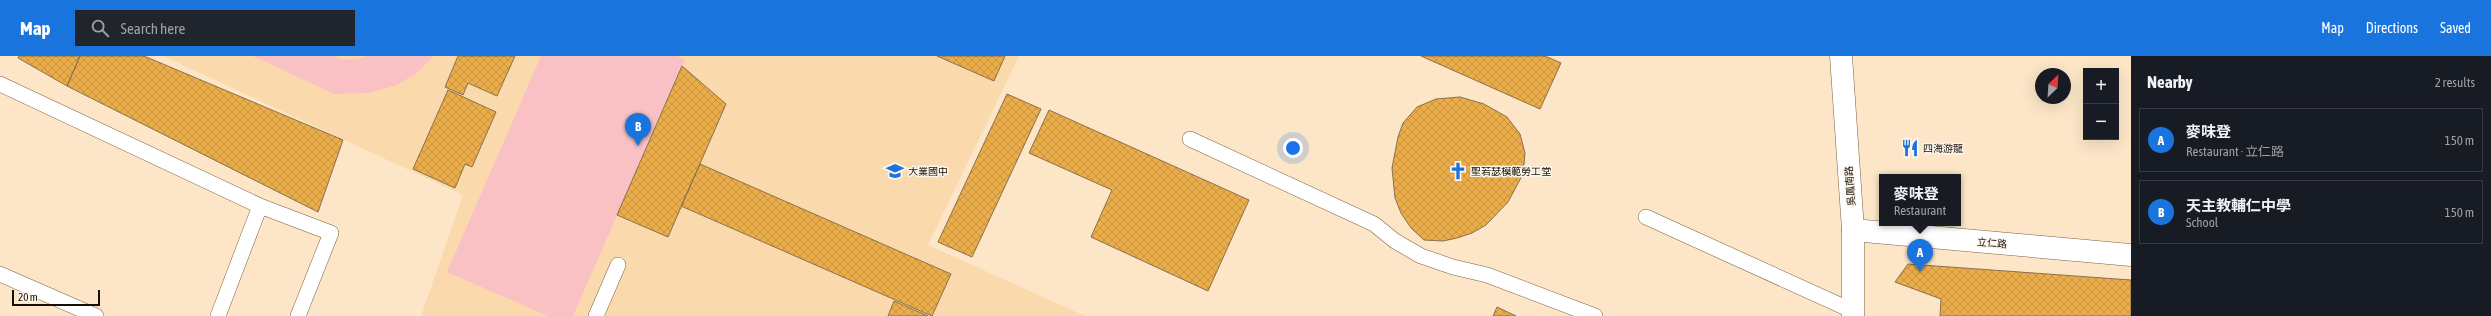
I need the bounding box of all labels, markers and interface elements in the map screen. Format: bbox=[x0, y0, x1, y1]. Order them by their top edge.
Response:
search box bbox=[75, 10, 355, 46]
text: Map bbox=[20, 17, 51, 39]
icon: search bbox=[89, 17, 111, 39]
text: Search here bbox=[121, 20, 185, 37]
text: Map bbox=[2321, 20, 2344, 36]
text: Directions bbox=[2366, 20, 2418, 36]
text: Saved bbox=[2440, 20, 2471, 36]
north arrow bbox=[2035, 68, 2071, 104]
map controls bbox=[2083, 68, 2119, 140]
button: + bbox=[2083, 68, 2119, 104]
text: Nearby bbox=[2147, 72, 2193, 92]
text: 2 results bbox=[2435, 75, 2475, 90]
button: − bbox=[2083, 104, 2119, 140]
pin: B bbox=[625, 113, 651, 146]
text: 麥味登 bbox=[2186, 123, 2231, 140]
text: A bbox=[2158, 133, 2164, 148]
text: 150 m bbox=[2445, 133, 2474, 148]
your location bbox=[1283, 138, 1303, 158]
restaurant icon: 四海游龍 bbox=[1900, 138, 1920, 158]
place label: 四海游龍 bbox=[1923, 143, 1963, 154]
text: Restaurant · 立仁路 bbox=[2186, 144, 2284, 159]
school or university icon: 大業國中 bbox=[885, 161, 905, 181]
church icon: 聖若瑟模範勞工堂 bbox=[1448, 161, 1468, 181]
place label: 大業國中 bbox=[908, 166, 948, 177]
place label: 聖若瑟模範勞工堂 bbox=[1471, 166, 1551, 177]
street label: 吳鳳南路 bbox=[1843, 166, 1857, 206]
popup bbox=[1879, 174, 1961, 226]
text: 麥味登 bbox=[1894, 185, 1939, 202]
text: 天主教輔仁中學 bbox=[2186, 197, 2291, 214]
text: Restaurant bbox=[1894, 203, 1946, 218]
text: B bbox=[2158, 205, 2164, 220]
text: 150 m bbox=[2445, 205, 2474, 220]
text: School bbox=[2186, 215, 2218, 230]
street label: 立仁路 bbox=[1977, 236, 2007, 250]
pin: A bbox=[1907, 239, 1933, 272]
scale bar bbox=[12, 288, 100, 307]
text: 20 m bbox=[18, 291, 38, 303]

